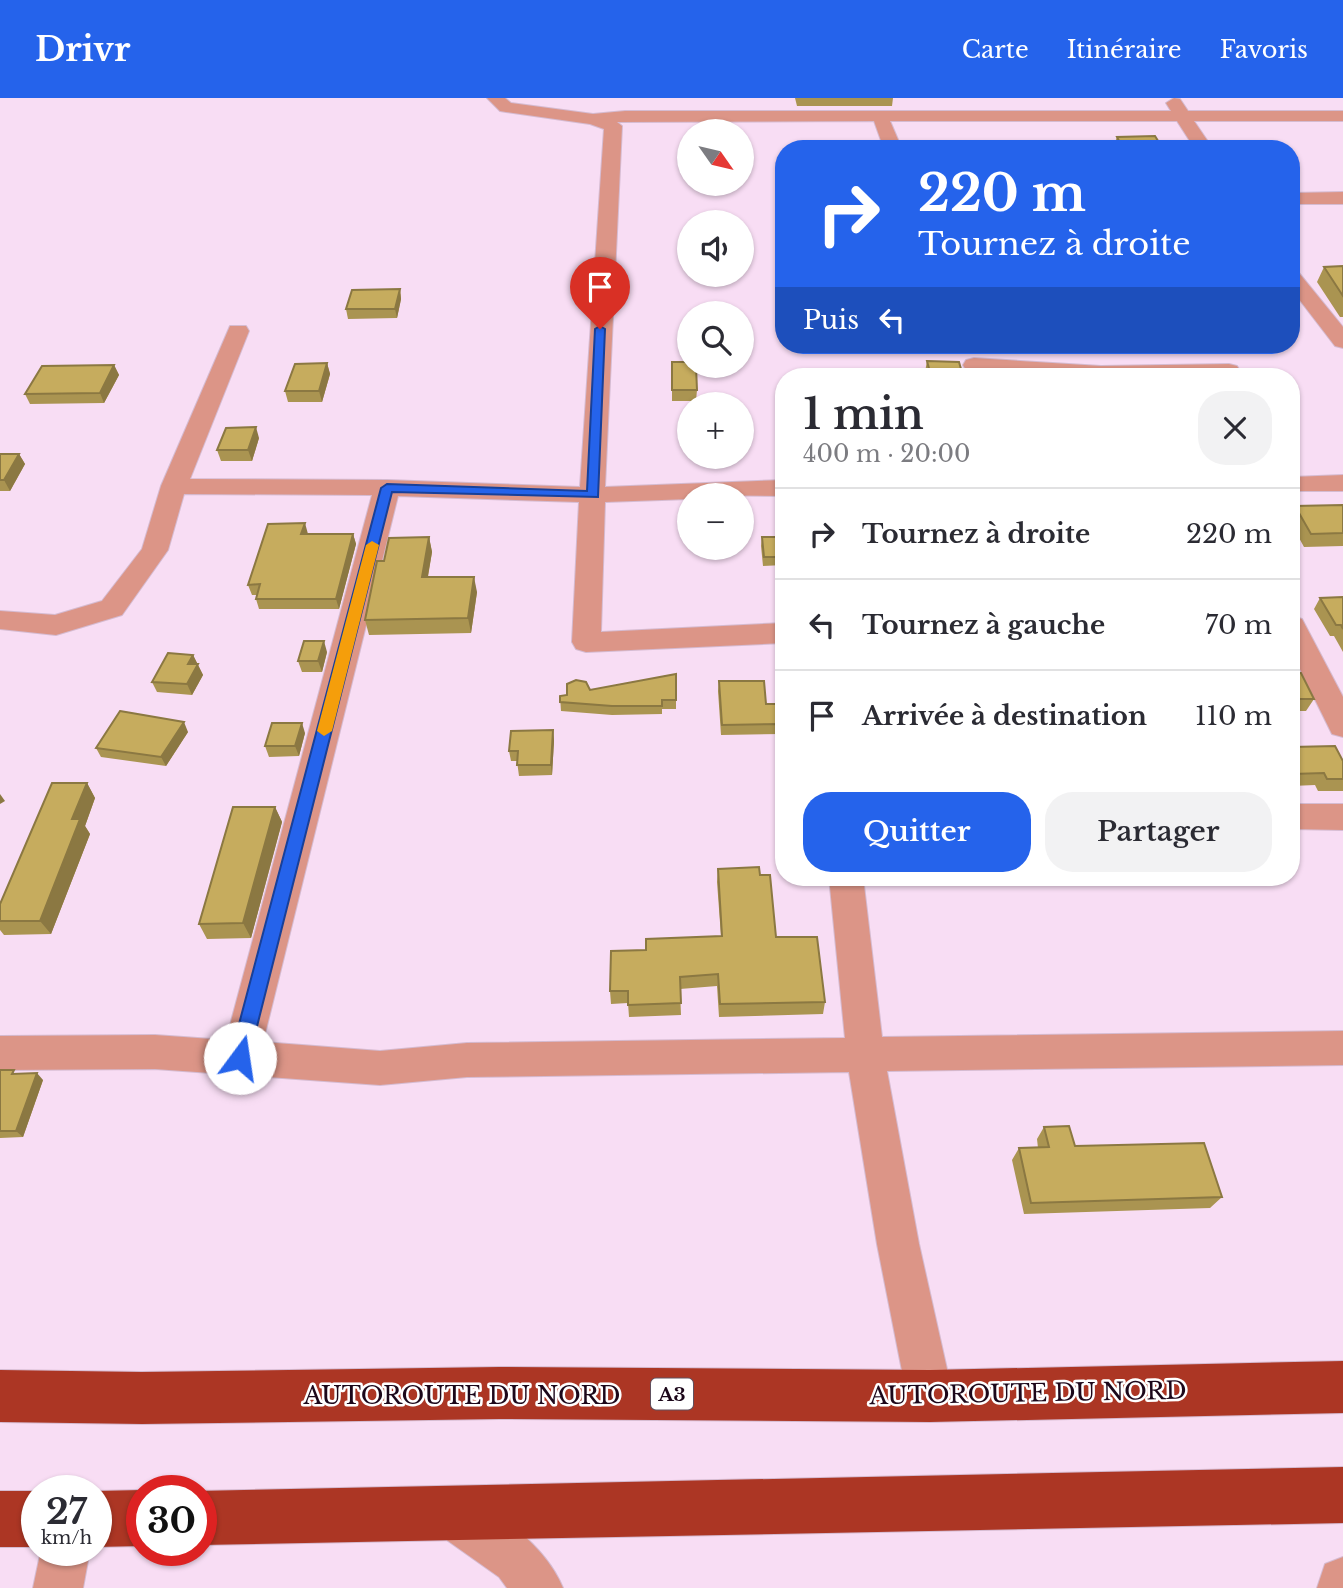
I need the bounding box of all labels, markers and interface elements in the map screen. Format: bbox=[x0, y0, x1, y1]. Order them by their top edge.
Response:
text: Drivr bbox=[35, 29, 130, 70]
text: Carte bbox=[962, 35, 1029, 64]
text: Itinéraire bbox=[1067, 35, 1182, 64]
text: Favoris bbox=[1220, 35, 1308, 64]
north arrow bbox=[677, 119, 754, 196]
map controls bbox=[677, 119, 754, 560]
text: 220 m bbox=[918, 163, 1086, 224]
icon: right bbox=[803, 168, 894, 259]
button: sound bbox=[677, 210, 754, 287]
text: Tournez à droite bbox=[918, 224, 1191, 264]
pin bbox=[570, 257, 630, 329]
icon: arrive bbox=[581, 268, 619, 306]
button: search bbox=[677, 301, 754, 378]
icon: left bbox=[873, 301, 911, 339]
text: Puis bbox=[803, 304, 859, 336]
text: 1 min bbox=[803, 388, 924, 440]
button: close bbox=[1198, 391, 1272, 465]
button: + bbox=[677, 392, 754, 469]
text: 400 m · 20:00 bbox=[803, 440, 970, 468]
button: − bbox=[677, 483, 754, 560]
icon: right bbox=[803, 515, 841, 553]
text: Tournez à droite bbox=[862, 518, 1090, 550]
text: 220 m bbox=[1186, 518, 1272, 550]
icon: left bbox=[803, 606, 841, 644]
text: Tournez à gauche bbox=[862, 609, 1105, 641]
text: 70 m bbox=[1205, 609, 1272, 641]
icon: arrive bbox=[803, 697, 841, 735]
text: Arrivée à destination bbox=[862, 700, 1147, 732]
text: 110 m bbox=[1195, 700, 1272, 732]
button: Quitter bbox=[803, 792, 1031, 872]
button: Partager bbox=[1045, 792, 1272, 872]
position arrow bbox=[203, 1021, 277, 1095]
street label: AUTOROUTE DU NORD bbox=[868, 1376, 1187, 1410]
road number: A3 bbox=[651, 1378, 693, 1410]
street label: AUTOROUTE DU NORD bbox=[302, 1381, 621, 1410]
speed limit sign: 30 bbox=[126, 1475, 217, 1566]
text: 27 bbox=[46, 1490, 87, 1533]
text: km/h bbox=[41, 1527, 92, 1549]

